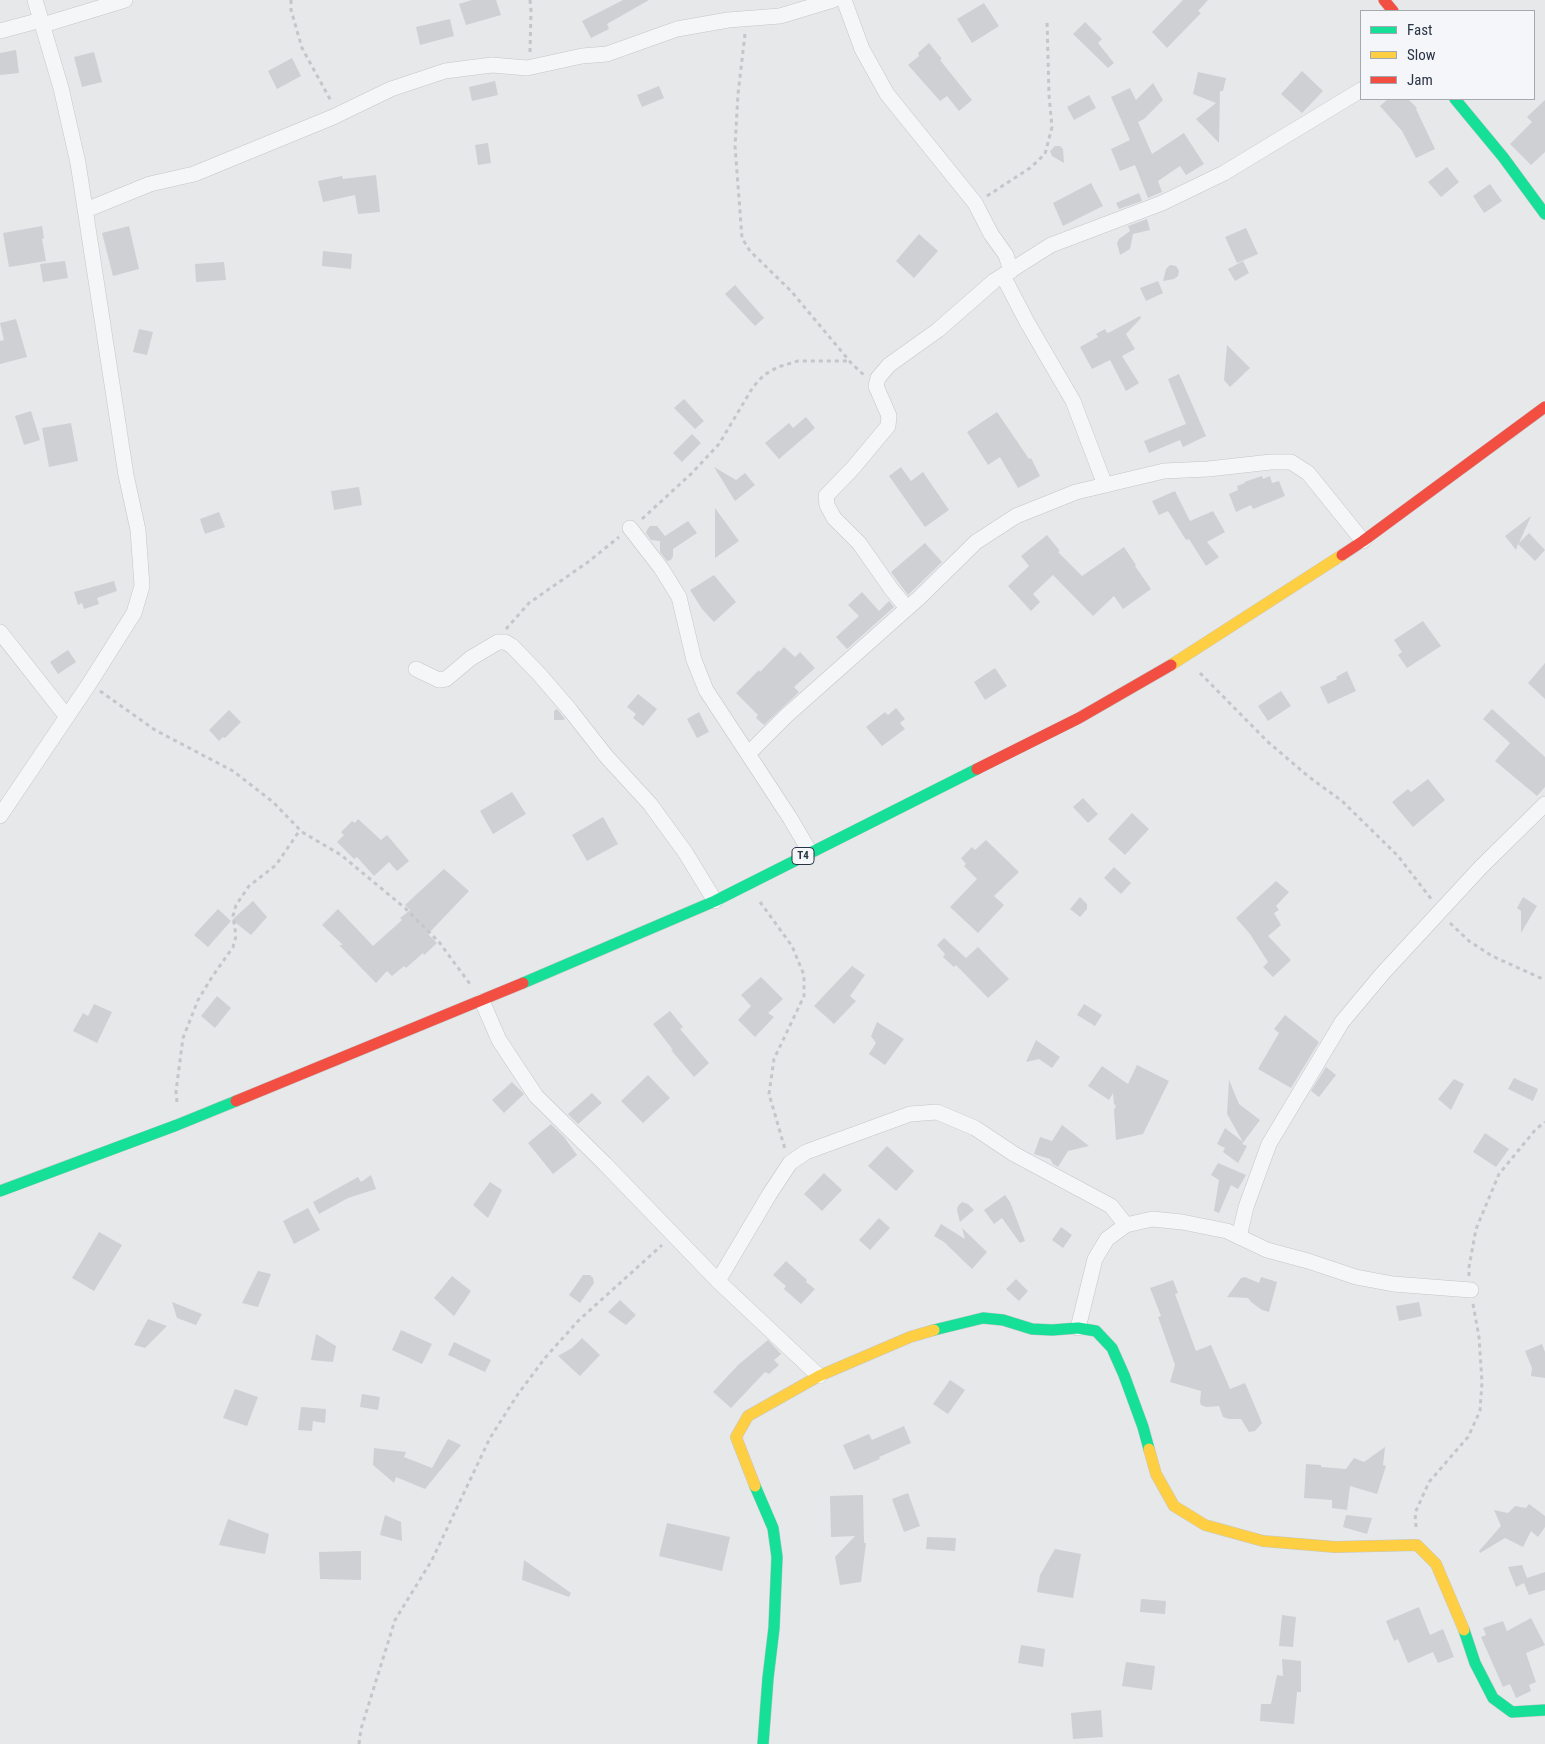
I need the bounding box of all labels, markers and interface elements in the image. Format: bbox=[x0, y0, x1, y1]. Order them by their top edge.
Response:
legend bbox=[1360, 10, 1535, 100]
text: Fast bbox=[1407, 21, 1432, 39]
text: Slow bbox=[1407, 46, 1436, 64]
text: Jam bbox=[1407, 71, 1433, 89]
road number: T4 bbox=[792, 848, 814, 864]

